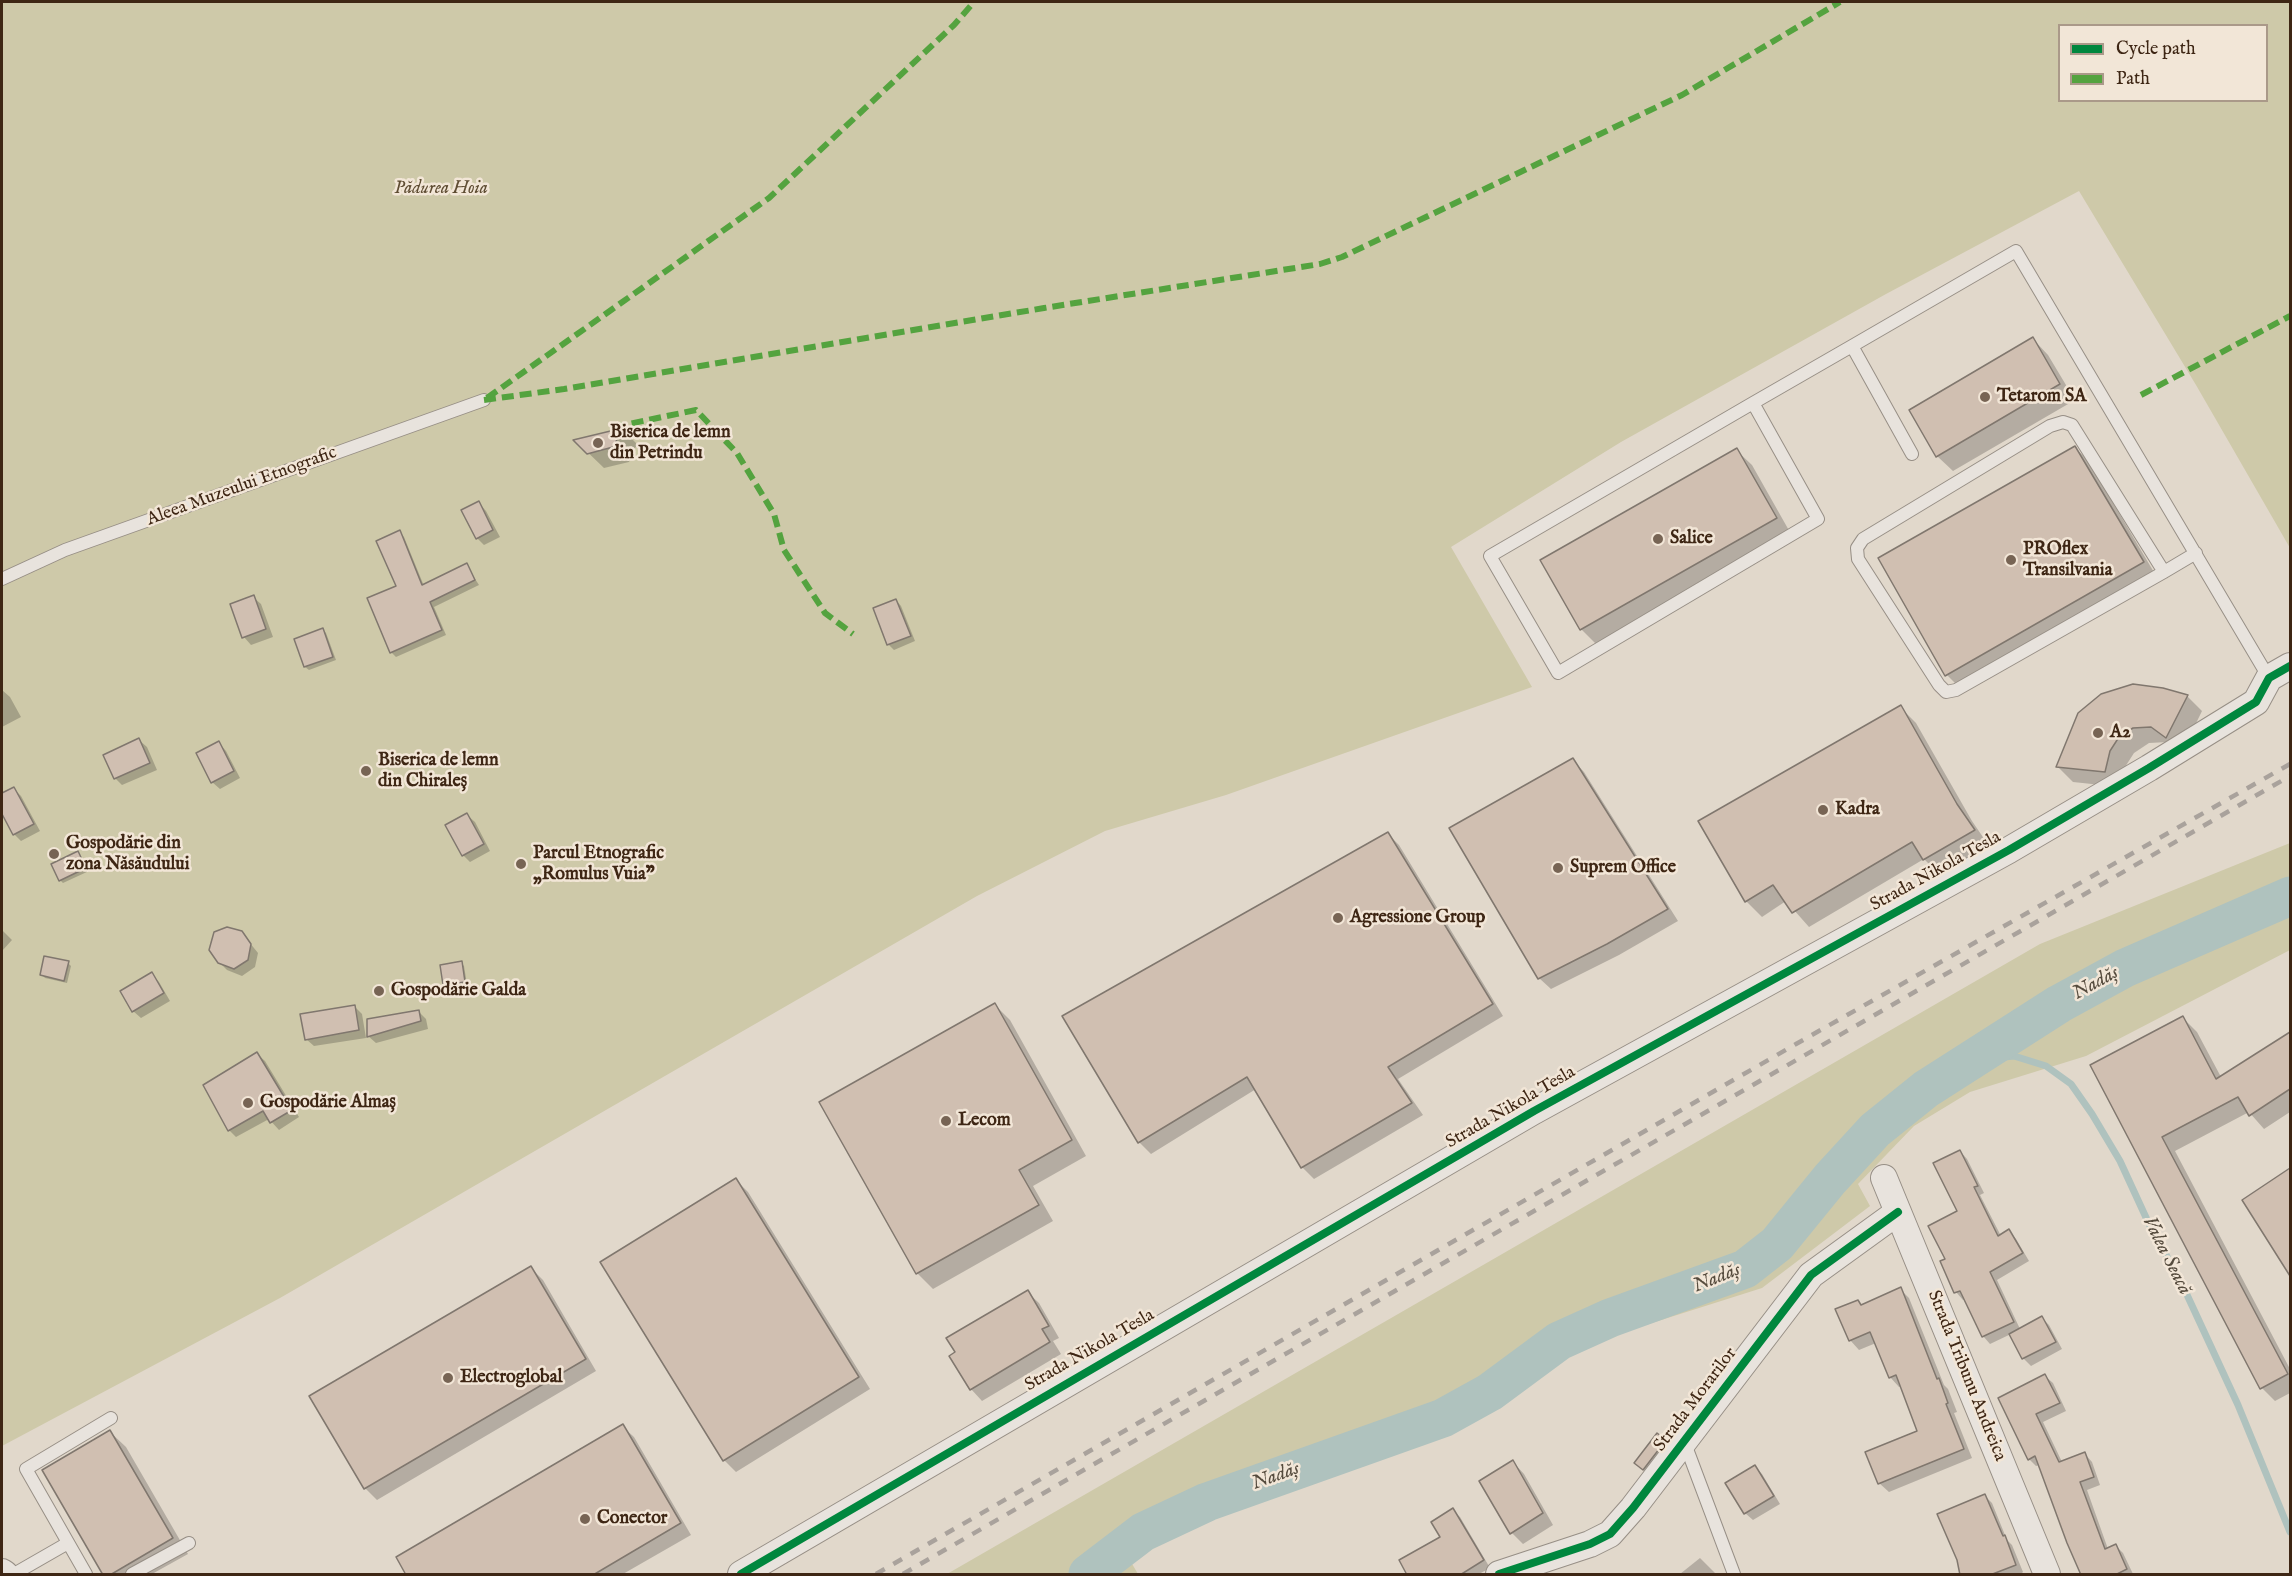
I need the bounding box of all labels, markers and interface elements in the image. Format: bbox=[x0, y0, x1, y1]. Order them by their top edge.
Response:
legend bbox=[2058, 24, 2268, 102]
text: Cycle path bbox=[2116, 38, 2196, 61]
text: Path bbox=[2116, 68, 2150, 91]
park label: Pădurea Hoia bbox=[394, 178, 488, 200]
place label: Tetarom SA bbox=[1997, 386, 2086, 408]
marker: Tetarom SA bbox=[1978, 390, 1992, 404]
place label: Biserica de lemn din Petrindu bbox=[610, 422, 730, 464]
marker: Biserica de lemn din Petrindu bbox=[591, 436, 605, 450]
street label: Aleea Muzeului Etnografic bbox=[144, 443, 340, 531]
place label: Salice bbox=[1670, 528, 1713, 550]
marker: Salice bbox=[1651, 532, 1665, 546]
place label: PROflex Transilvania bbox=[2023, 539, 2112, 582]
marker: PROflex Transilvania bbox=[2004, 553, 2018, 567]
place label: A2 bbox=[2110, 722, 2131, 744]
marker: A2 bbox=[2091, 726, 2105, 740]
place label: Biserica de lemn din Chiraleș bbox=[378, 750, 498, 792]
marker: Biserica de lemn din Chiraleș bbox=[359, 764, 373, 778]
place label: Kadra bbox=[1835, 799, 1880, 821]
marker: Kadra bbox=[1816, 803, 1830, 817]
street label: Strada Nikola Tesla bbox=[1867, 827, 2005, 917]
place label: Gospodărie din zona Năsăudului bbox=[66, 833, 189, 876]
place label: Parcul Etnografic „Romulus Vuia” bbox=[533, 843, 664, 886]
marker: Gospodărie din zona Năsăudului bbox=[47, 847, 61, 861]
marker: Parcul Etnografic „Romulus Vuia” bbox=[514, 857, 528, 871]
place label: Suprem Office bbox=[1570, 857, 1676, 879]
marker: Suprem Office bbox=[1551, 861, 1565, 875]
place label: Agressione Group bbox=[1350, 907, 1485, 929]
marker: Agressione Group bbox=[1331, 911, 1345, 925]
water label: Nadăș bbox=[2069, 962, 2123, 1006]
place label: Gospodărie Galda bbox=[391, 980, 526, 1002]
marker: Gospodărie Galda bbox=[372, 984, 386, 998]
street label: Strada Nikola Tesla bbox=[1442, 1062, 1580, 1154]
place label: Gospodărie Almaș bbox=[260, 1092, 396, 1114]
marker: Gospodărie Almaș bbox=[241, 1096, 255, 1110]
place label: Lecom bbox=[958, 1110, 1011, 1132]
marker: Lecom bbox=[939, 1114, 953, 1128]
water label: Valea Seacă bbox=[2136, 1213, 2196, 1299]
water label: Nadăș bbox=[1690, 1259, 1744, 1299]
street label: Strada Tribunu Andreica bbox=[1922, 1287, 2010, 1465]
street label: Strada Nikola Tesla bbox=[1021, 1305, 1159, 1397]
street label: Strada Morarilor bbox=[1650, 1344, 1742, 1456]
place label: Electroglobal bbox=[460, 1367, 562, 1389]
marker: Electroglobal bbox=[441, 1371, 455, 1385]
water label: Nadăș bbox=[1249, 1457, 1303, 1497]
place label: Conector bbox=[597, 1508, 667, 1530]
marker: Conector bbox=[578, 1512, 592, 1526]

